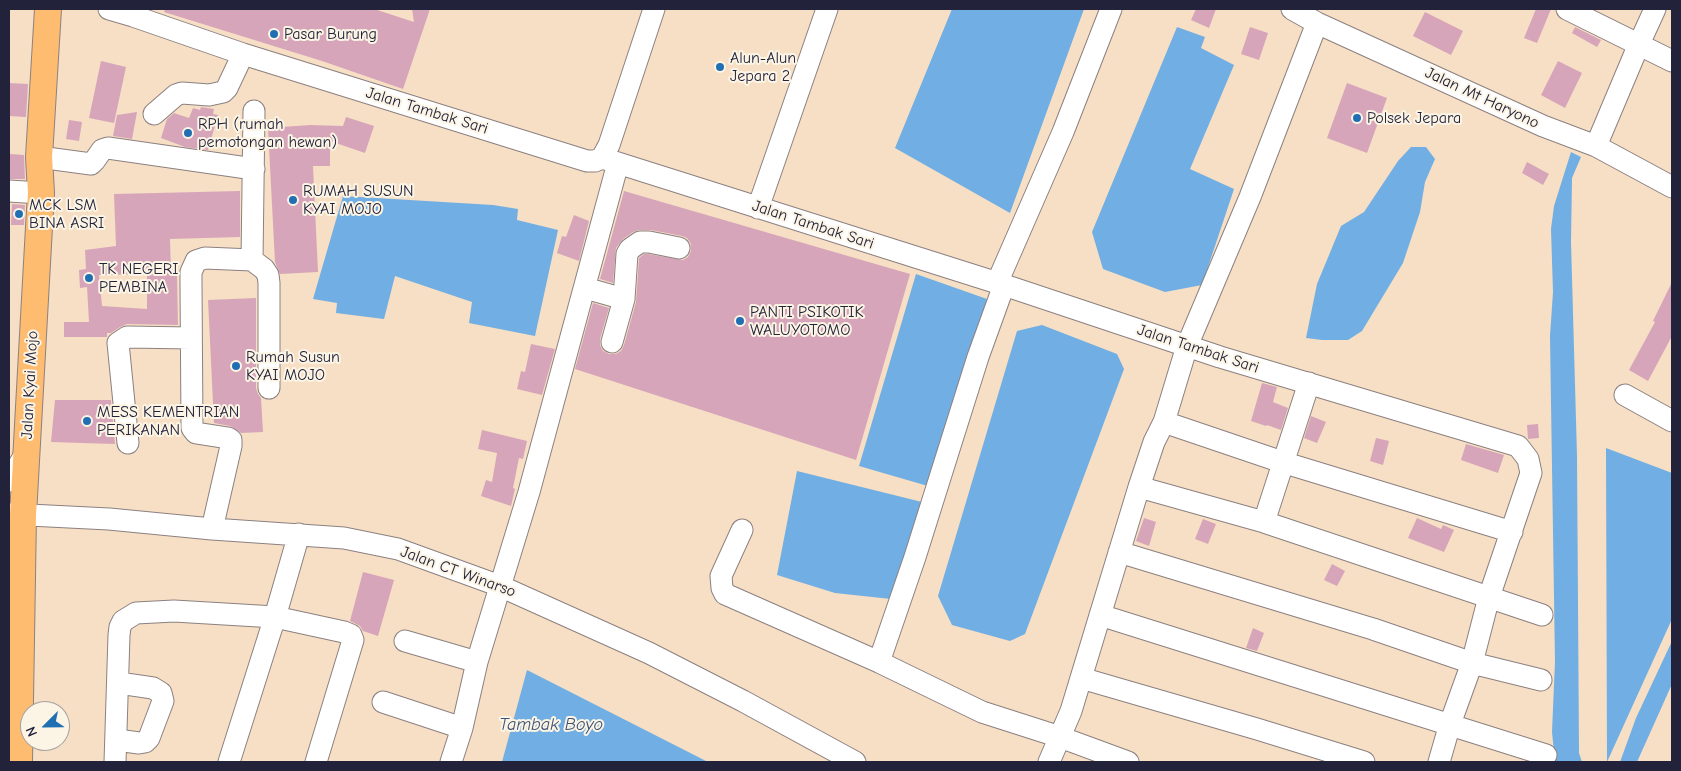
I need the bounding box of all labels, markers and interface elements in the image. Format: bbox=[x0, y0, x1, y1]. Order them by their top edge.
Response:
place label: Pasar Burung bbox=[284, 24, 377, 44]
marker: Pasar Burung bbox=[268, 28, 280, 40]
place label: Alun-Alun Jepara 2 bbox=[730, 48, 796, 86]
marker: Alun-Alun Jepara 2 bbox=[714, 61, 726, 73]
street label: Jalan Mt Haryono bbox=[1422, 63, 1542, 133]
street label: Jalan Tambak Sari bbox=[364, 83, 490, 139]
place label: Polsek Jepara bbox=[1367, 108, 1461, 128]
marker: Polsek Jepara bbox=[1351, 112, 1363, 124]
place label: RPH (rumah pemotongan hewan) bbox=[198, 114, 337, 152]
marker: RPH (rumah pemotongan hewan) bbox=[182, 127, 194, 139]
place label: RUMAH SUSUN KYAI MOJO bbox=[303, 181, 414, 219]
marker: RUMAH SUSUN KYAI MOJO bbox=[287, 194, 299, 206]
place label: MCK LSM BINA ASRI bbox=[29, 195, 104, 233]
street label: Jalan Tambak Sari bbox=[750, 196, 876, 254]
marker: MCK LSM BINA ASRI bbox=[13, 208, 25, 220]
place label: TK NEGERI PEMBINA bbox=[99, 259, 179, 297]
marker: TK NEGERI PEMBINA bbox=[83, 272, 95, 284]
place label: PANTI PSIKOTIK WALUYOTOMO bbox=[750, 302, 864, 340]
marker: PANTI PSIKOTIK WALUYOTOMO bbox=[734, 315, 746, 327]
street label: Jalan Tambak Sari bbox=[1135, 320, 1261, 378]
street label: Jalan Kyai Mojo bbox=[18, 330, 42, 440]
place label: Rumah Susun KYAI MOJO bbox=[246, 347, 340, 385]
marker: Rumah Susun KYAI MOJO bbox=[230, 360, 242, 372]
place label: MESS KEMENTRIAN PERIKANAN bbox=[97, 402, 239, 440]
marker: MESS KEMENTRIAN PERIKANAN bbox=[81, 415, 93, 427]
street label: Jalan CT Winarso bbox=[398, 542, 518, 602]
north arrow bbox=[20, 701, 70, 751]
water label: Tambak Boyo bbox=[499, 714, 603, 736]
text: N bbox=[22, 724, 41, 739]

